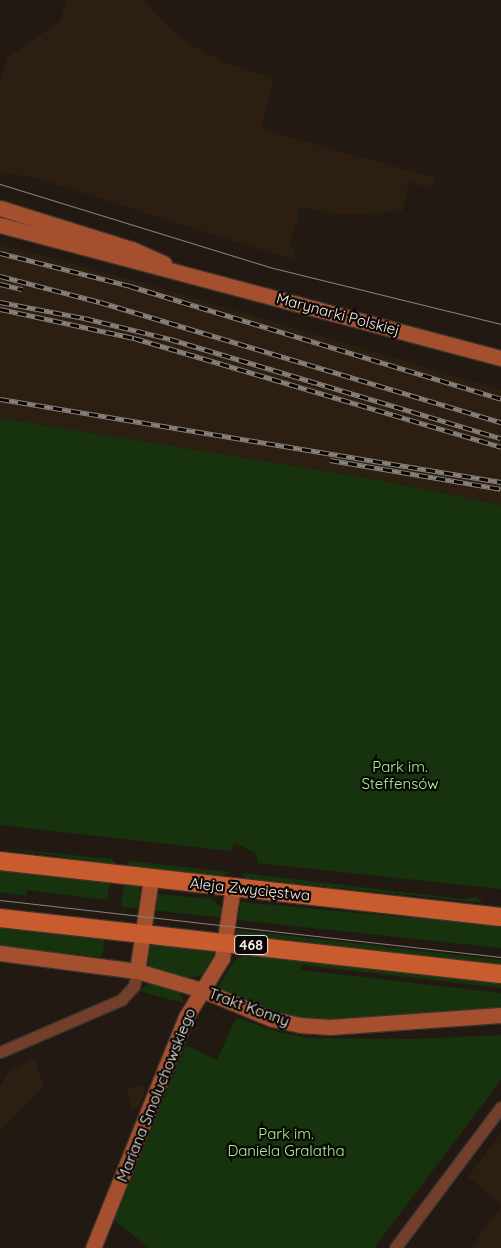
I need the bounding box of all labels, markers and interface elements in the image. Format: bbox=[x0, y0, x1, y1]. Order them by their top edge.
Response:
street label: Marynarki Polskiej bbox=[274, 289, 402, 339]
park label: Park im. Steffensów bbox=[361, 757, 439, 792]
street label: Aleja Zwycięstwa bbox=[189, 874, 311, 904]
road number: 468 bbox=[234, 934, 268, 956]
street label: Trakt Konny bbox=[206, 984, 292, 1030]
street label: Mariana Smoluchowskiego bbox=[113, 1005, 199, 1185]
park label: Park im. Daniela Gralatha bbox=[227, 1124, 345, 1159]

